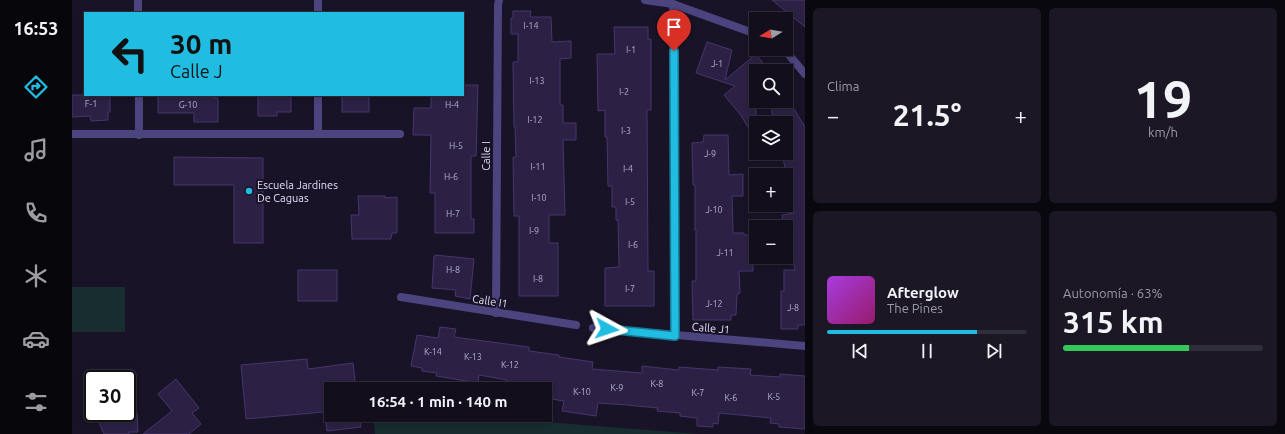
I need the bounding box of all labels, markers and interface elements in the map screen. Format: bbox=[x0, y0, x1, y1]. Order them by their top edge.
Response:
pin bbox=[657, 10, 691, 51]
north arrow bbox=[749, 12, 793, 56]
map controls bbox=[749, 12, 793, 264]
icon: arrive bbox=[663, 16, 685, 38]
text: 16:53 bbox=[13, 18, 59, 38]
house number: I-14 bbox=[523, 21, 539, 31]
icon: left bbox=[104, 28, 156, 80]
text: 30 m bbox=[170, 28, 232, 59]
house number: I-1 bbox=[626, 45, 636, 55]
house number: J-1 bbox=[711, 59, 723, 69]
text: Calle J bbox=[170, 61, 223, 81]
button: search bbox=[749, 64, 793, 108]
text: 19 bbox=[1134, 70, 1192, 128]
icon: directions bbox=[22, 73, 50, 101]
house number: I-13 bbox=[529, 76, 545, 86]
text: Clima bbox=[827, 79, 859, 93]
house number: I-2 bbox=[619, 87, 629, 97]
text: 21.5° bbox=[893, 98, 961, 132]
house number: F-1 bbox=[85, 99, 97, 109]
house number: G-10 bbox=[179, 100, 197, 110]
house number: H-4 bbox=[445, 100, 459, 110]
text: − bbox=[827, 103, 839, 128]
text: + bbox=[1015, 103, 1027, 128]
house number: I-12 bbox=[527, 115, 543, 125]
button: layers bbox=[749, 116, 793, 160]
text: km/h bbox=[1148, 125, 1178, 139]
house number: I-3 bbox=[621, 126, 631, 136]
icon: music bbox=[22, 136, 50, 164]
house number: H-5 bbox=[449, 141, 463, 151]
street label: Calle I bbox=[480, 141, 492, 171]
house number: J-9 bbox=[704, 149, 716, 159]
house number: I-11 bbox=[530, 162, 546, 172]
house number: I-4 bbox=[623, 164, 633, 174]
button: + bbox=[749, 168, 793, 212]
house number: H-6 bbox=[444, 172, 458, 182]
place label: Escuela Jardines De Caguas bbox=[257, 179, 338, 204]
marker: Escuela Jardines De Caguas bbox=[244, 186, 254, 196]
house number: I-10 bbox=[531, 193, 547, 203]
house number: I-5 bbox=[625, 197, 635, 207]
icon: phone bbox=[22, 199, 50, 227]
house number: J-10 bbox=[705, 205, 723, 215]
house number: H-7 bbox=[446, 209, 460, 219]
button: − bbox=[749, 220, 793, 264]
house number: I-9 bbox=[529, 226, 539, 236]
house number: I-6 bbox=[628, 240, 638, 250]
house number: J-11 bbox=[716, 248, 734, 258]
icon: climate bbox=[22, 262, 50, 290]
house number: H-8 bbox=[446, 265, 460, 275]
house number: I-8 bbox=[533, 274, 543, 284]
house number: I-7 bbox=[625, 284, 635, 294]
text: Afterglow bbox=[887, 284, 959, 301]
text: Autonomía · 63% bbox=[1063, 286, 1162, 300]
street label: Calle I1 bbox=[471, 292, 509, 310]
house number: J-12 bbox=[705, 299, 723, 309]
text: The Pines bbox=[887, 301, 943, 315]
house number: J-8 bbox=[787, 303, 799, 313]
text: 315 km bbox=[1063, 305, 1164, 339]
position arrow bbox=[586, 308, 628, 350]
street label: Calle J1 bbox=[691, 320, 731, 336]
icon: car bbox=[22, 325, 50, 353]
icon: previous bbox=[849, 340, 871, 362]
icon: pause bbox=[916, 340, 938, 362]
icon: next bbox=[983, 340, 1005, 362]
house number: K-14 bbox=[424, 347, 442, 357]
house number: K-13 bbox=[464, 352, 482, 362]
house number: K-12 bbox=[501, 360, 519, 370]
speed limit sign: 30 bbox=[84, 370, 136, 422]
house number: K-8 bbox=[651, 379, 663, 389]
house number: K-9 bbox=[611, 383, 623, 393]
house number: K-10 bbox=[573, 387, 591, 397]
icon: filters bbox=[22, 388, 50, 416]
house number: K-7 bbox=[692, 388, 704, 398]
house number: K-5 bbox=[768, 392, 780, 402]
text: 16:54 · 1 min · 140 m bbox=[369, 393, 507, 410]
house number: K-6 bbox=[725, 393, 737, 403]

